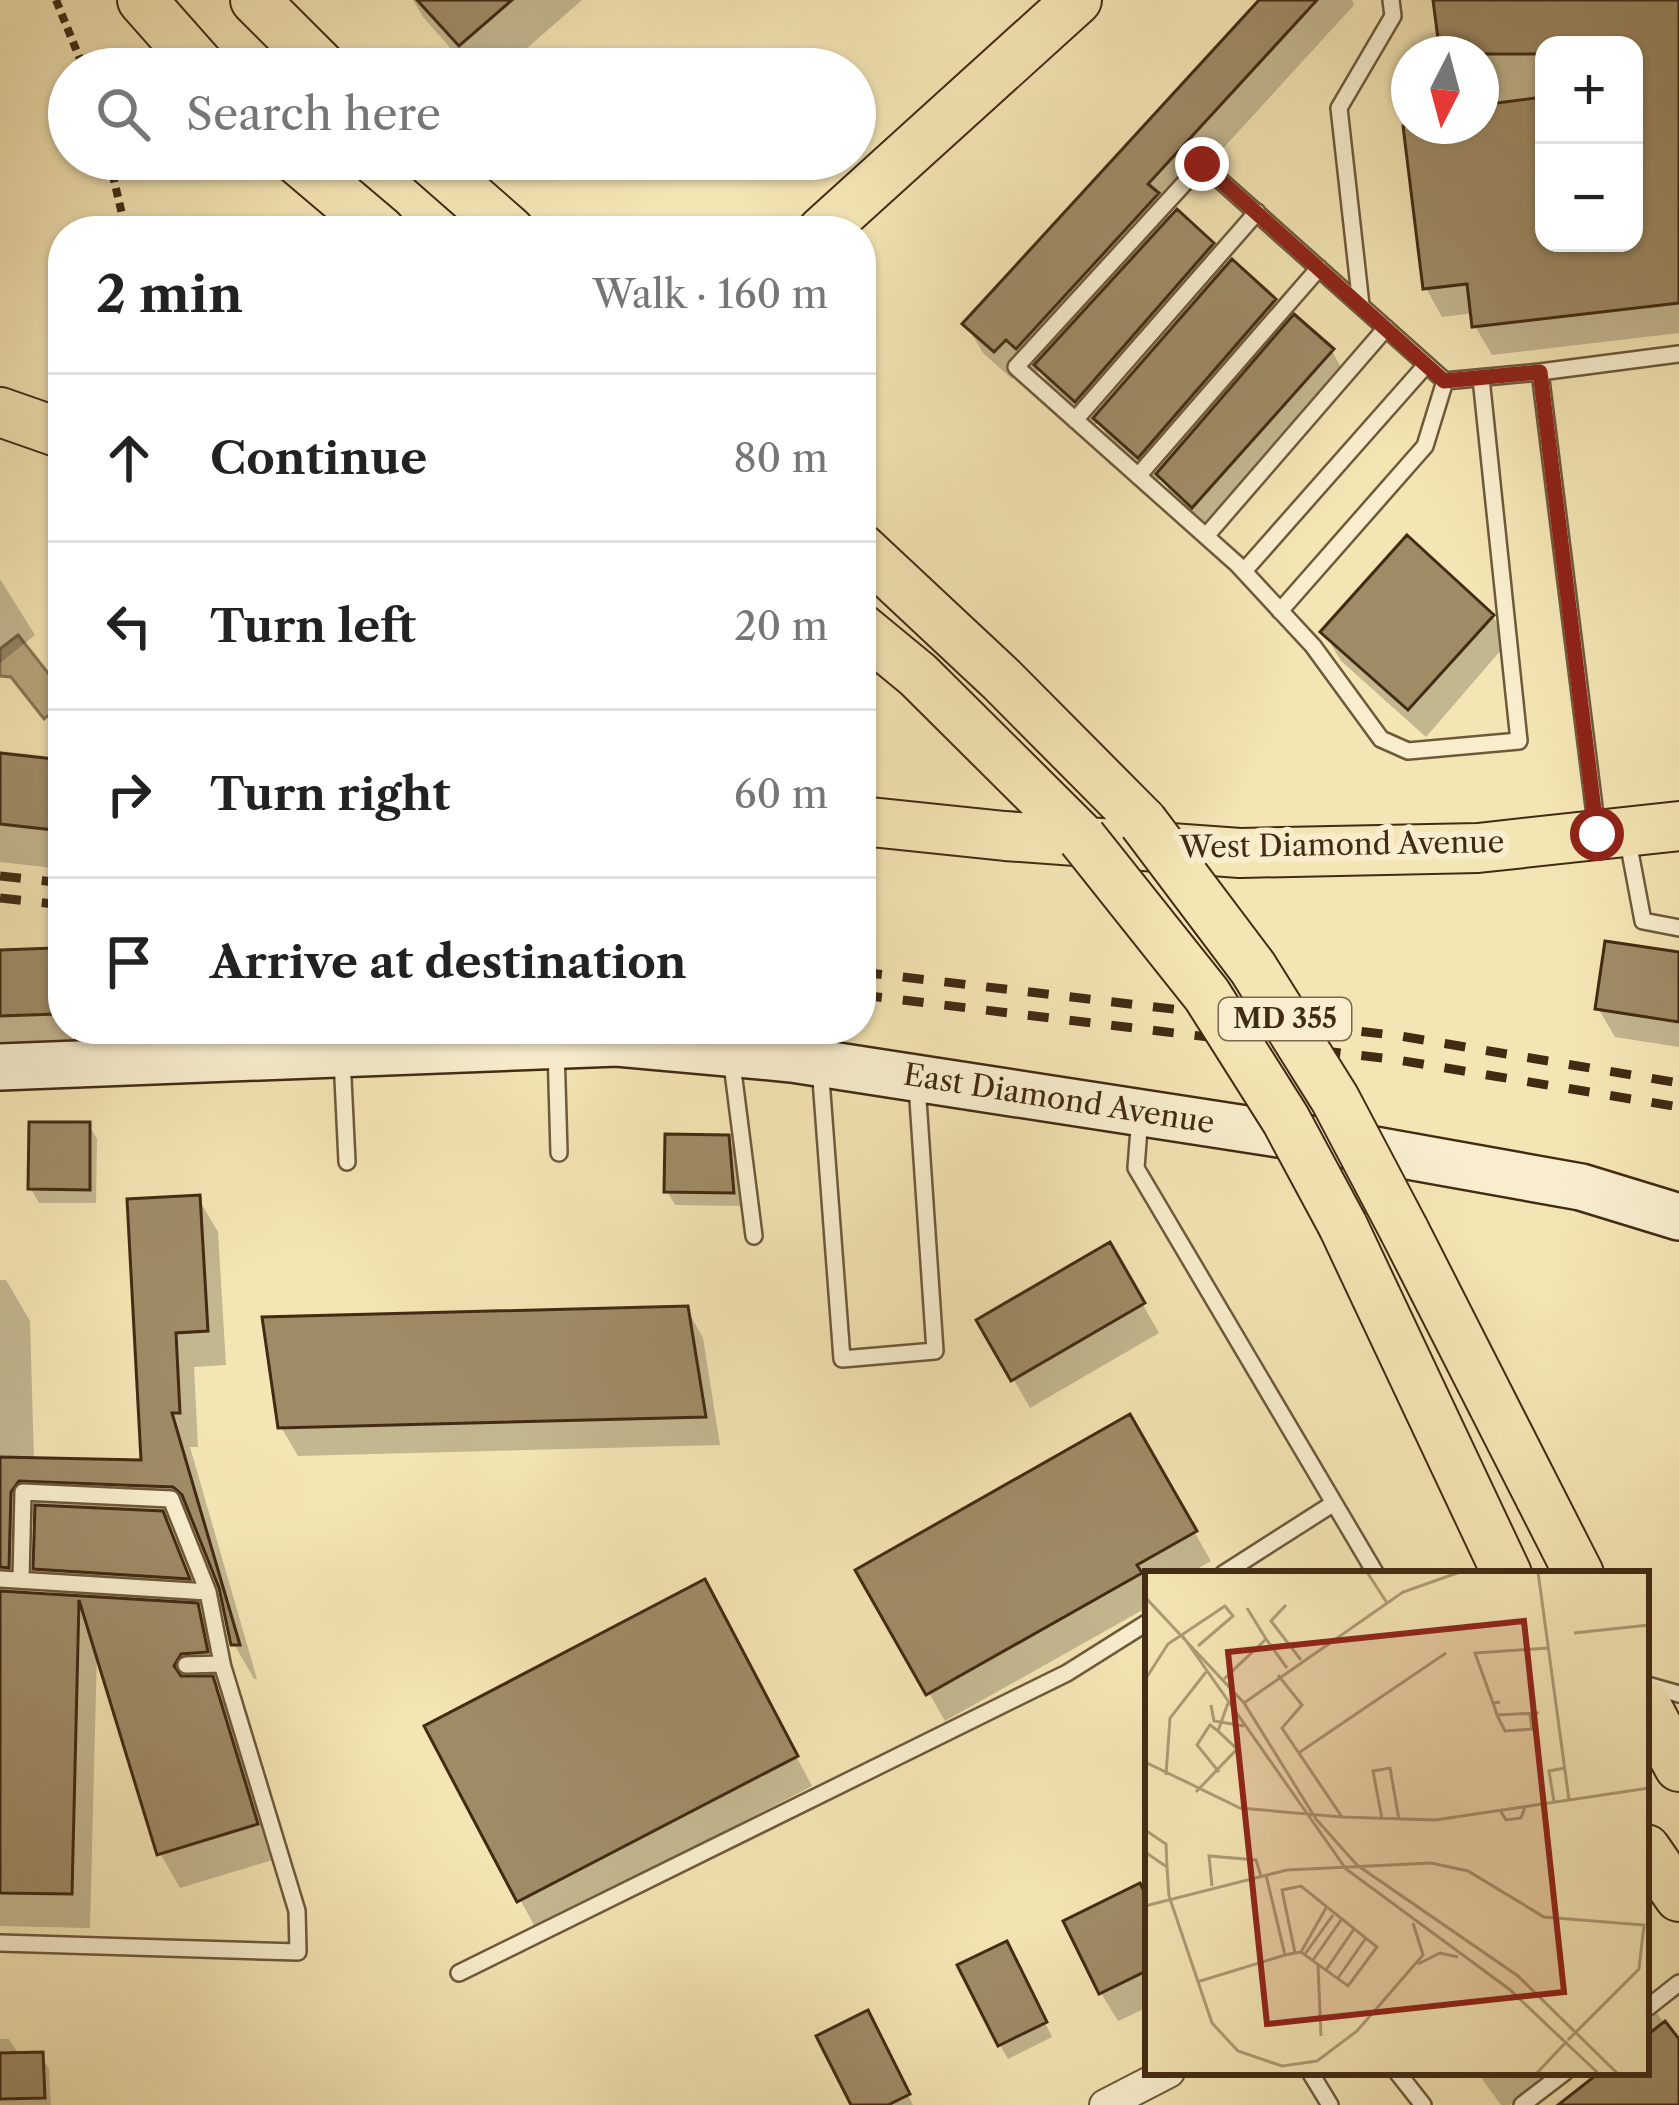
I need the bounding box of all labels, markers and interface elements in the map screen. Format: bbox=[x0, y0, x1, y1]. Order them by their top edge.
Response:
north arrow bbox=[1391, 36, 1499, 144]
map controls bbox=[1535, 36, 1643, 252]
button: + bbox=[1535, 36, 1643, 144]
search box bbox=[48, 48, 876, 180]
icon: search bbox=[90, 81, 156, 147]
text: Search here bbox=[186, 86, 441, 142]
route end bbox=[1175, 137, 1229, 191]
button: − bbox=[1535, 144, 1643, 252]
text: 2 min bbox=[96, 263, 243, 325]
text: Walk · 160 m bbox=[592, 270, 828, 318]
icon: ahead bbox=[96, 425, 162, 491]
text: Continue bbox=[210, 430, 427, 486]
text: 80 m bbox=[733, 434, 828, 482]
icon: left bbox=[96, 593, 162, 659]
text: Turn left bbox=[210, 598, 416, 654]
text: 20 m bbox=[734, 602, 828, 650]
icon: right bbox=[96, 761, 162, 827]
text: Turn right bbox=[210, 766, 450, 822]
text: 60 m bbox=[734, 770, 828, 818]
route start bbox=[1570, 807, 1624, 861]
street label: West Diamond Avenue bbox=[1178, 823, 1505, 866]
icon: arrive bbox=[96, 929, 162, 995]
text: Arrive at destination bbox=[210, 934, 687, 990]
road number: MD 355 bbox=[1219, 998, 1351, 1040]
street label: East Diamond Avenue bbox=[901, 1056, 1217, 1141]
inset map bbox=[1145, 1571, 1649, 2075]

